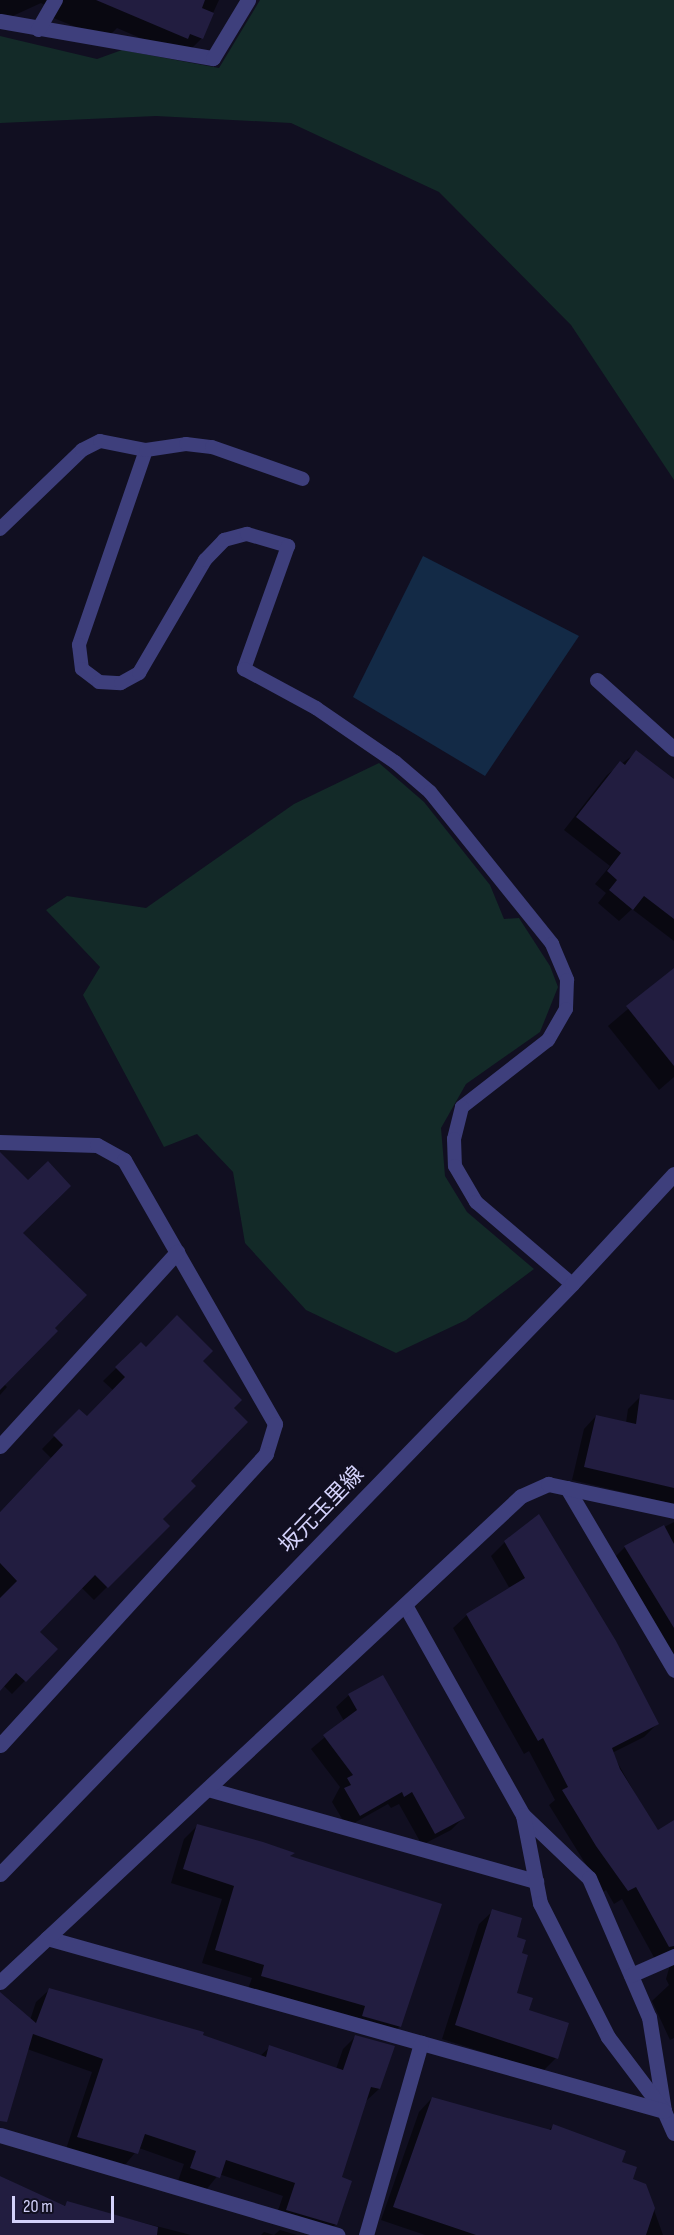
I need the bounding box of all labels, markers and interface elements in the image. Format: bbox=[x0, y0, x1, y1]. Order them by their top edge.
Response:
street label: 坂元玉里線 bbox=[274, 1461, 370, 1559]
scale bar bbox=[15, 2184, 117, 2222]
text: 20 m bbox=[23, 2196, 53, 2217]

